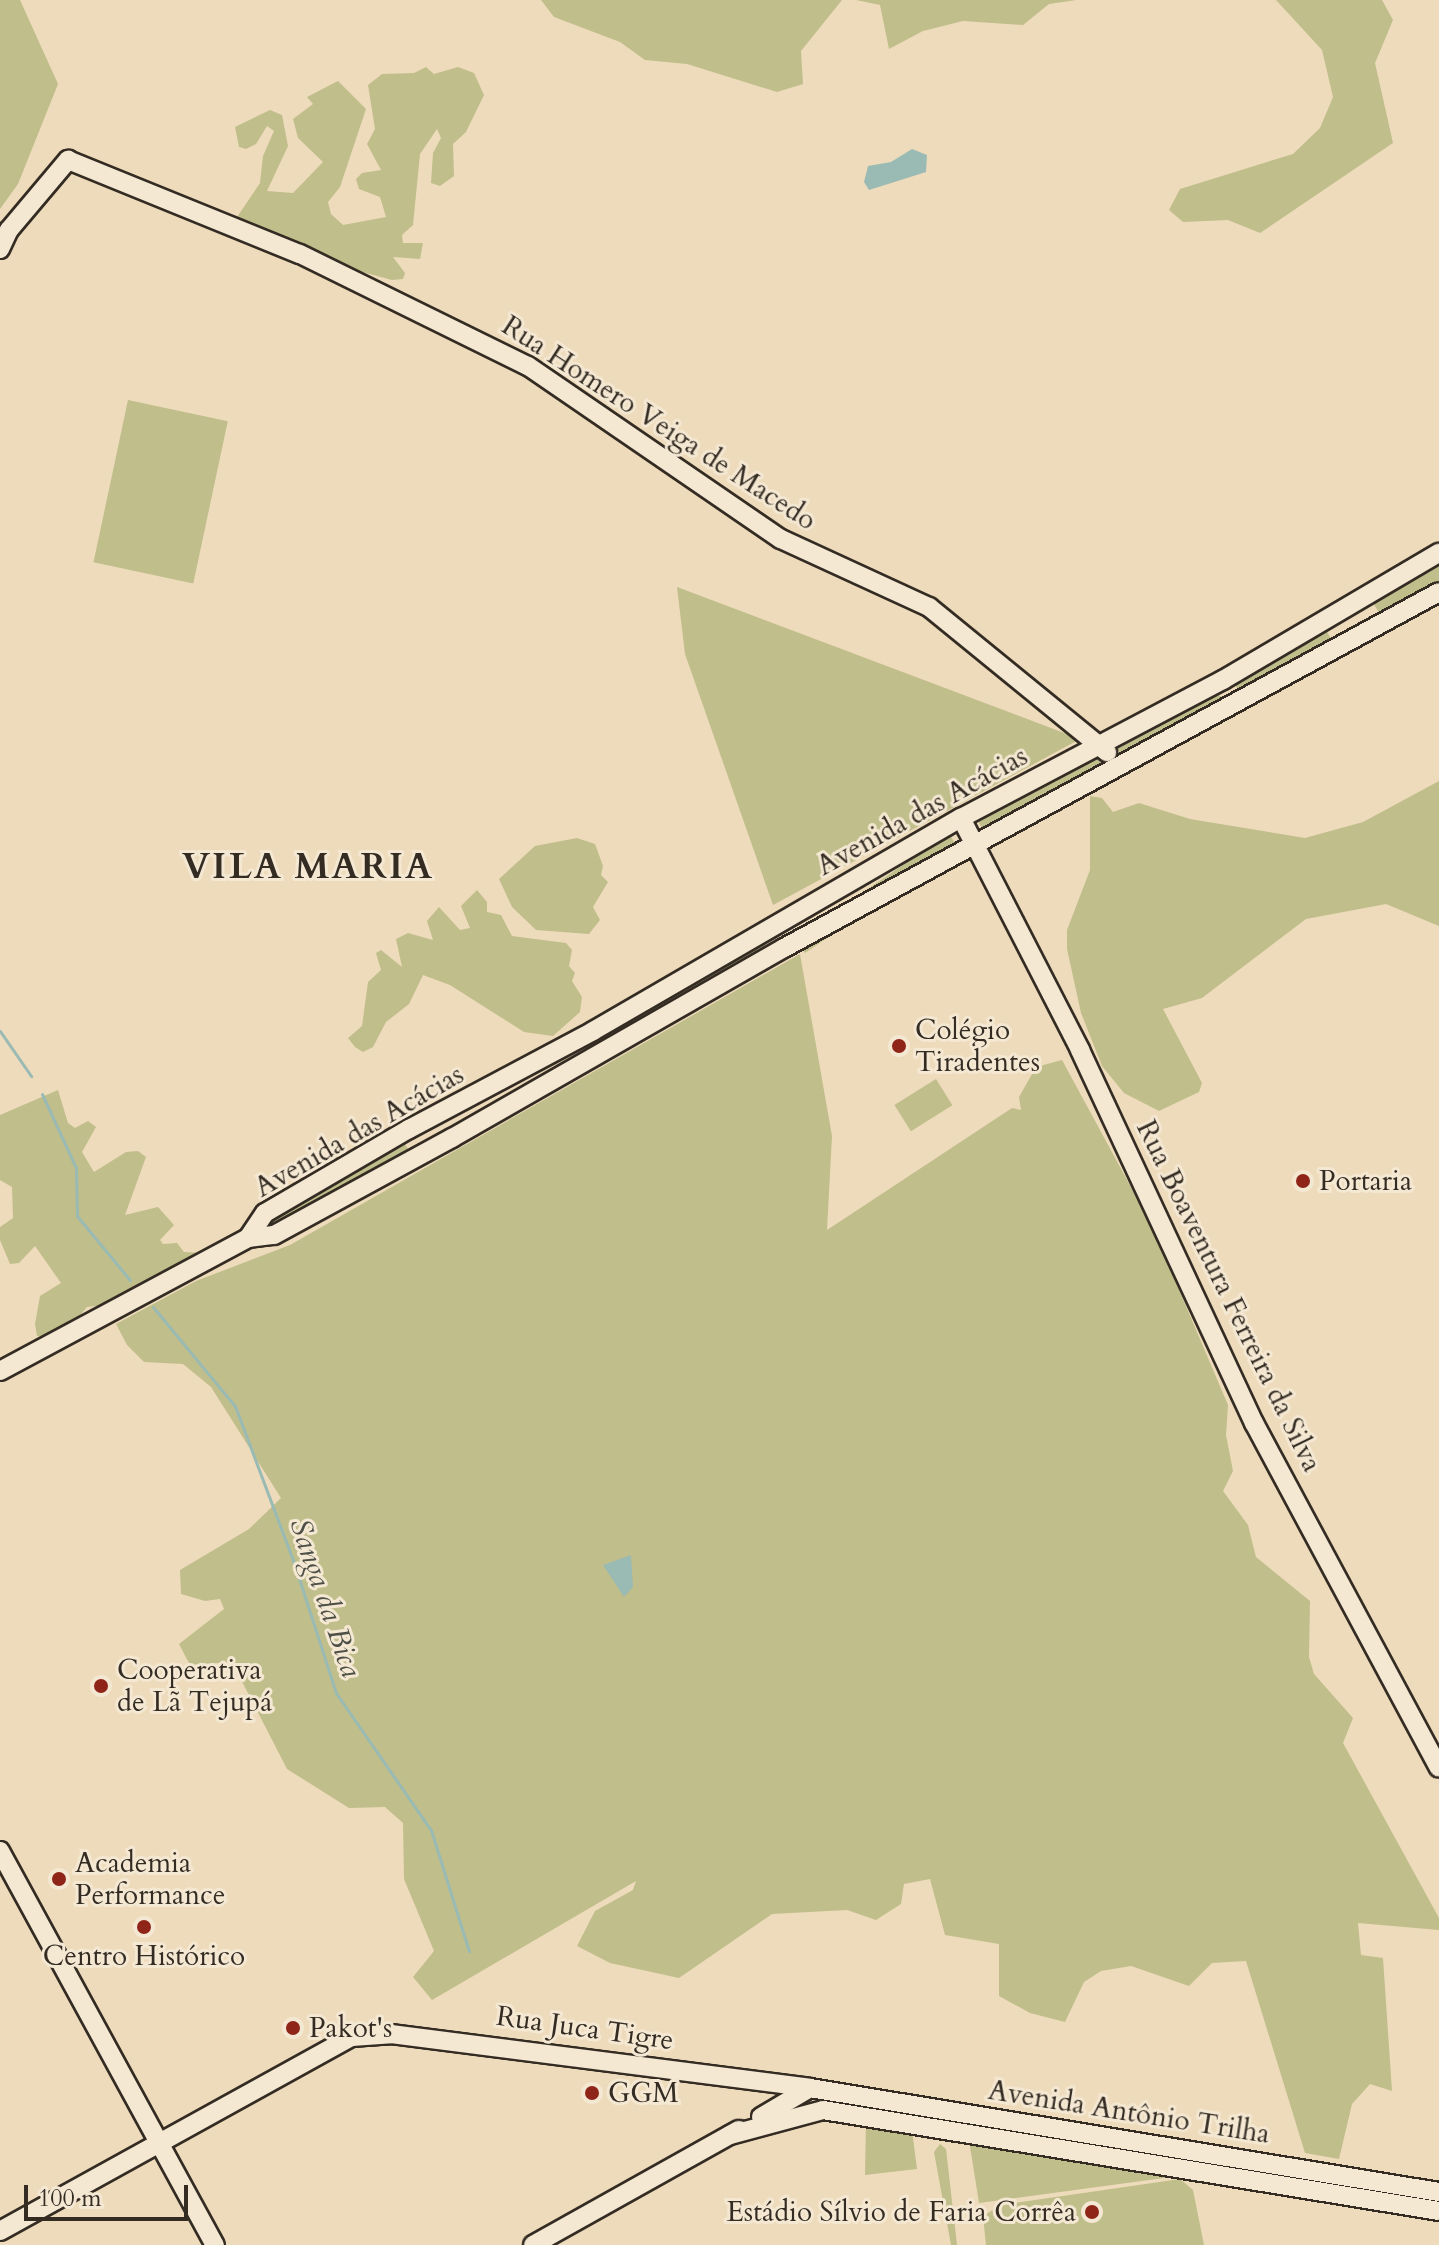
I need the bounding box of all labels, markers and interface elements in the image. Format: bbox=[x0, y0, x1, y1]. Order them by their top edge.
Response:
street label: Rua Homero Veiga de Macedo bbox=[496, 309, 822, 537]
street label: Avenida das Acácias bbox=[811, 739, 1033, 883]
district label: VILA MARIA bbox=[182, 845, 434, 889]
place label: Colégio Tiradentes bbox=[915, 1013, 1040, 1079]
marker: Colégio Tiradentes bbox=[890, 1037, 908, 1055]
street label: Avenida das Acácias bbox=[248, 1057, 470, 1205]
street label: Rua Boaventura Ferreira da Silva bbox=[1129, 1115, 1329, 1477]
place label: Portaria bbox=[1319, 1164, 1412, 1198]
marker: Portaria bbox=[1294, 1172, 1312, 1190]
water label: Sanga da Bica bbox=[281, 1514, 369, 1682]
place label: Cooperativa de Lã Tejupá bbox=[117, 1653, 272, 1719]
marker: Cooperativa de Lã Tejupá bbox=[92, 1677, 110, 1695]
place label: Academia Performance bbox=[75, 1846, 226, 1912]
marker: Academia Performance bbox=[50, 1870, 68, 1888]
marker: Centro Histórico bbox=[135, 1918, 153, 1936]
place label: Centro Histórico bbox=[43, 1939, 245, 1973]
street label: Rua Juca Tigre bbox=[494, 1999, 676, 2057]
place label: Pakot's bbox=[309, 2011, 392, 2045]
marker: Pakot's bbox=[284, 2019, 302, 2037]
street label: Avenida Antônio Trilha bbox=[986, 2073, 1272, 2151]
place label: GGM bbox=[608, 2076, 679, 2110]
marker: GGM bbox=[583, 2084, 601, 2102]
scale bar bbox=[28, 2169, 192, 2219]
text: 100 m bbox=[38, 2182, 102, 2215]
place label: Estádio Sílvio de Faria Corrêa bbox=[727, 2195, 1076, 2229]
marker: Estádio Sílvio de Faria Corrêa bbox=[1083, 2203, 1101, 2221]

